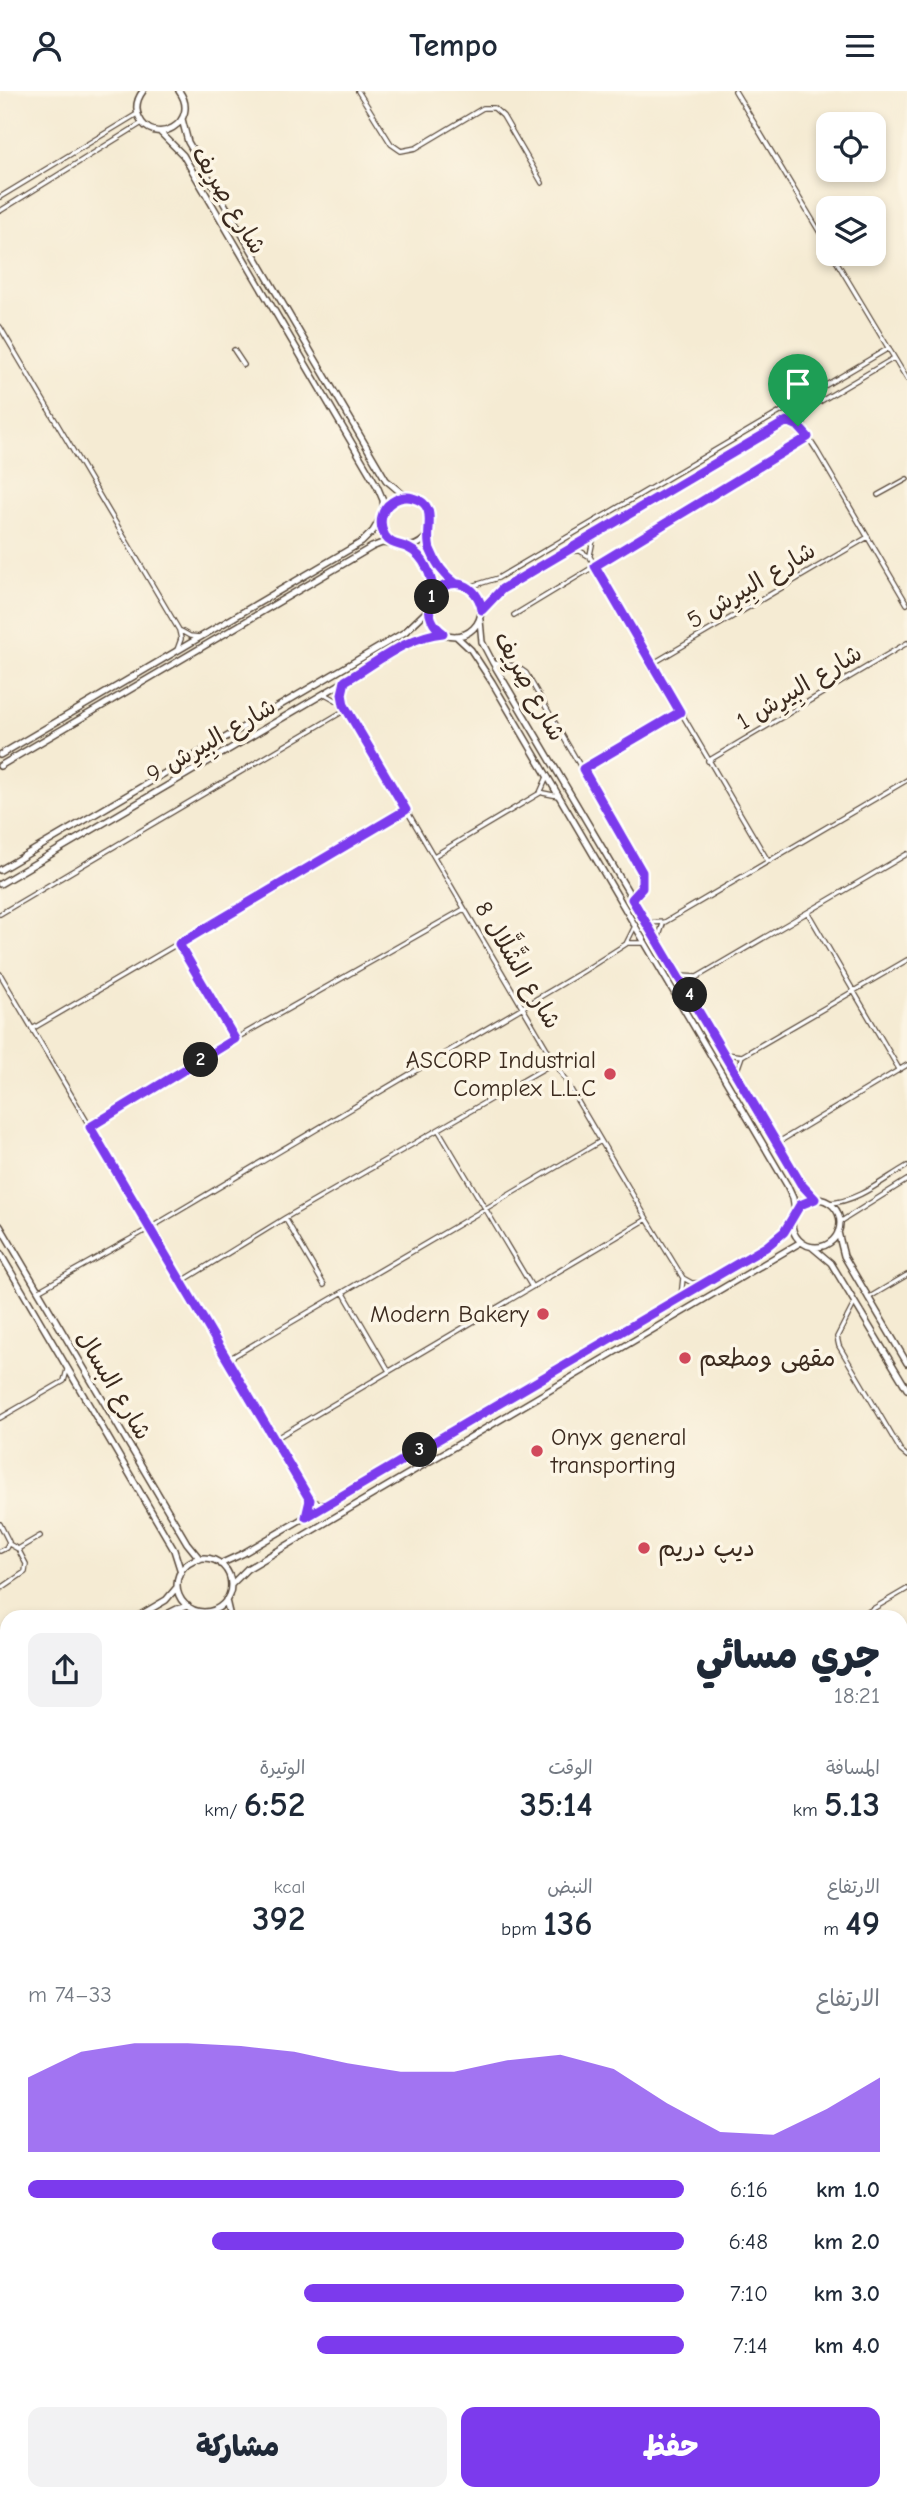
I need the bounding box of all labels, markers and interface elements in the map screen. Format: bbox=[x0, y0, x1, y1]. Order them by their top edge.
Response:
icon: person bbox=[28, 27, 66, 65]
text: Tempo bbox=[409, 27, 498, 64]
icon: menu bbox=[841, 27, 879, 65]
map controls bbox=[816, 112, 886, 266]
button: locate bbox=[816, 112, 886, 182]
street label: شارع صِرِيف bbox=[182, 141, 272, 261]
button: layers bbox=[816, 196, 886, 266]
pin bbox=[768, 354, 828, 426]
icon: arrive bbox=[779, 365, 817, 403]
street label: شارع البِيرِش 5 bbox=[682, 536, 823, 639]
pin: 1 bbox=[414, 580, 450, 615]
text: 1 bbox=[428, 585, 435, 607]
street label: شارع صِرِيف bbox=[485, 626, 572, 748]
street label: شارع البِيرِش 1 bbox=[731, 639, 869, 740]
street label: شارع البِيرِش 9 bbox=[142, 692, 283, 793]
street label: شارع الشَّلَّال 8 bbox=[466, 892, 573, 1035]
pin: 4 bbox=[672, 977, 708, 1013]
text: 4 bbox=[685, 983, 694, 1005]
pin: 2 bbox=[184, 1042, 218, 1077]
place label: ASCORP Industrial Complex L.L.C bbox=[406, 1046, 596, 1102]
text: 2 bbox=[196, 1048, 205, 1070]
marker: ASCORP Industrial Complex L.L.C bbox=[602, 1066, 618, 1082]
place label: Modern Bakery bbox=[370, 1300, 529, 1328]
marker: Modern Bakery bbox=[535, 1306, 551, 1322]
street label: شارع البسال bbox=[68, 1325, 158, 1446]
place label: مقهى ومطعم bbox=[699, 1344, 836, 1376]
marker: مقهى ومطعم bbox=[677, 1350, 693, 1366]
place label: Onyx general transporting bbox=[550, 1423, 687, 1479]
pin: 3 bbox=[402, 1433, 438, 1467]
text: 3 bbox=[415, 1438, 424, 1460]
marker: Onyx general transporting bbox=[529, 1443, 545, 1459]
place label: دیپ دریم bbox=[658, 1534, 755, 1566]
marker: دیپ دریم bbox=[636, 1540, 652, 1556]
button: share bbox=[28, 1633, 102, 1707]
text: جري مسائي bbox=[696, 1634, 880, 1678]
text: 18:21 bbox=[834, 1682, 880, 1709]
text: الوتيرة bbox=[259, 1757, 305, 1779]
text: الوقت bbox=[548, 1757, 593, 1779]
text: المسافة bbox=[826, 1757, 880, 1779]
text: 6:52 bbox=[244, 1784, 305, 1825]
text: 35:14 bbox=[520, 1784, 593, 1825]
text: 5.13 bbox=[824, 1784, 880, 1825]
text: /km bbox=[204, 1799, 244, 1821]
text: km bbox=[793, 1799, 824, 1821]
text: kcal bbox=[273, 1876, 305, 1898]
text: النبض bbox=[547, 1876, 593, 1898]
text: الارتفاع bbox=[827, 1876, 880, 1898]
text: 392 bbox=[252, 1898, 305, 1939]
text: 136 bbox=[543, 1903, 593, 1944]
text: 49 bbox=[845, 1903, 880, 1944]
text: bpm bbox=[501, 1918, 543, 1940]
text: m bbox=[823, 1918, 845, 1940]
text: 33–74 m bbox=[28, 1981, 112, 2008]
text: الارتفاع bbox=[816, 1985, 880, 2012]
text: 6:16 bbox=[730, 2176, 768, 2203]
text: 1.0 km bbox=[816, 2176, 880, 2203]
text: 6:48 bbox=[728, 2228, 768, 2255]
text: 2.0 km bbox=[814, 2228, 880, 2255]
text: 7:10 bbox=[730, 2280, 768, 2307]
text: 3.0 km bbox=[814, 2280, 880, 2307]
text: 7:14 bbox=[733, 2332, 768, 2359]
text: 4.0 km bbox=[814, 2332, 880, 2359]
button: مشاركة bbox=[28, 2407, 447, 2487]
button: حفظ bbox=[461, 2407, 880, 2487]

